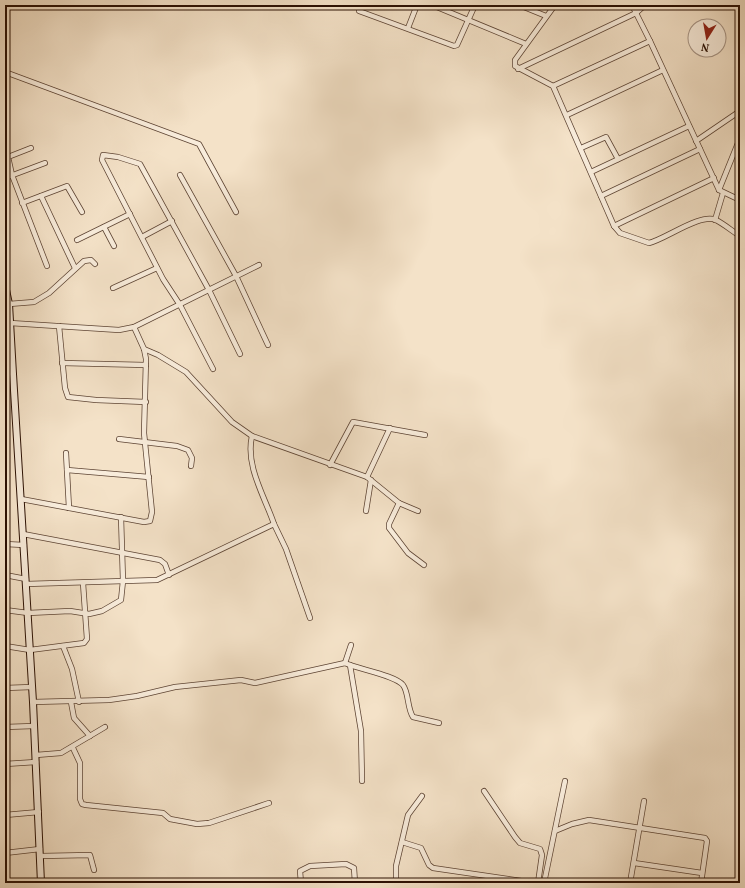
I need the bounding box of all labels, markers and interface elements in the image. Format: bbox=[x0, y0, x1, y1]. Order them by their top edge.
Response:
north arrow bbox=[687, 18, 727, 58]
text: N bbox=[700, 38, 711, 54]

